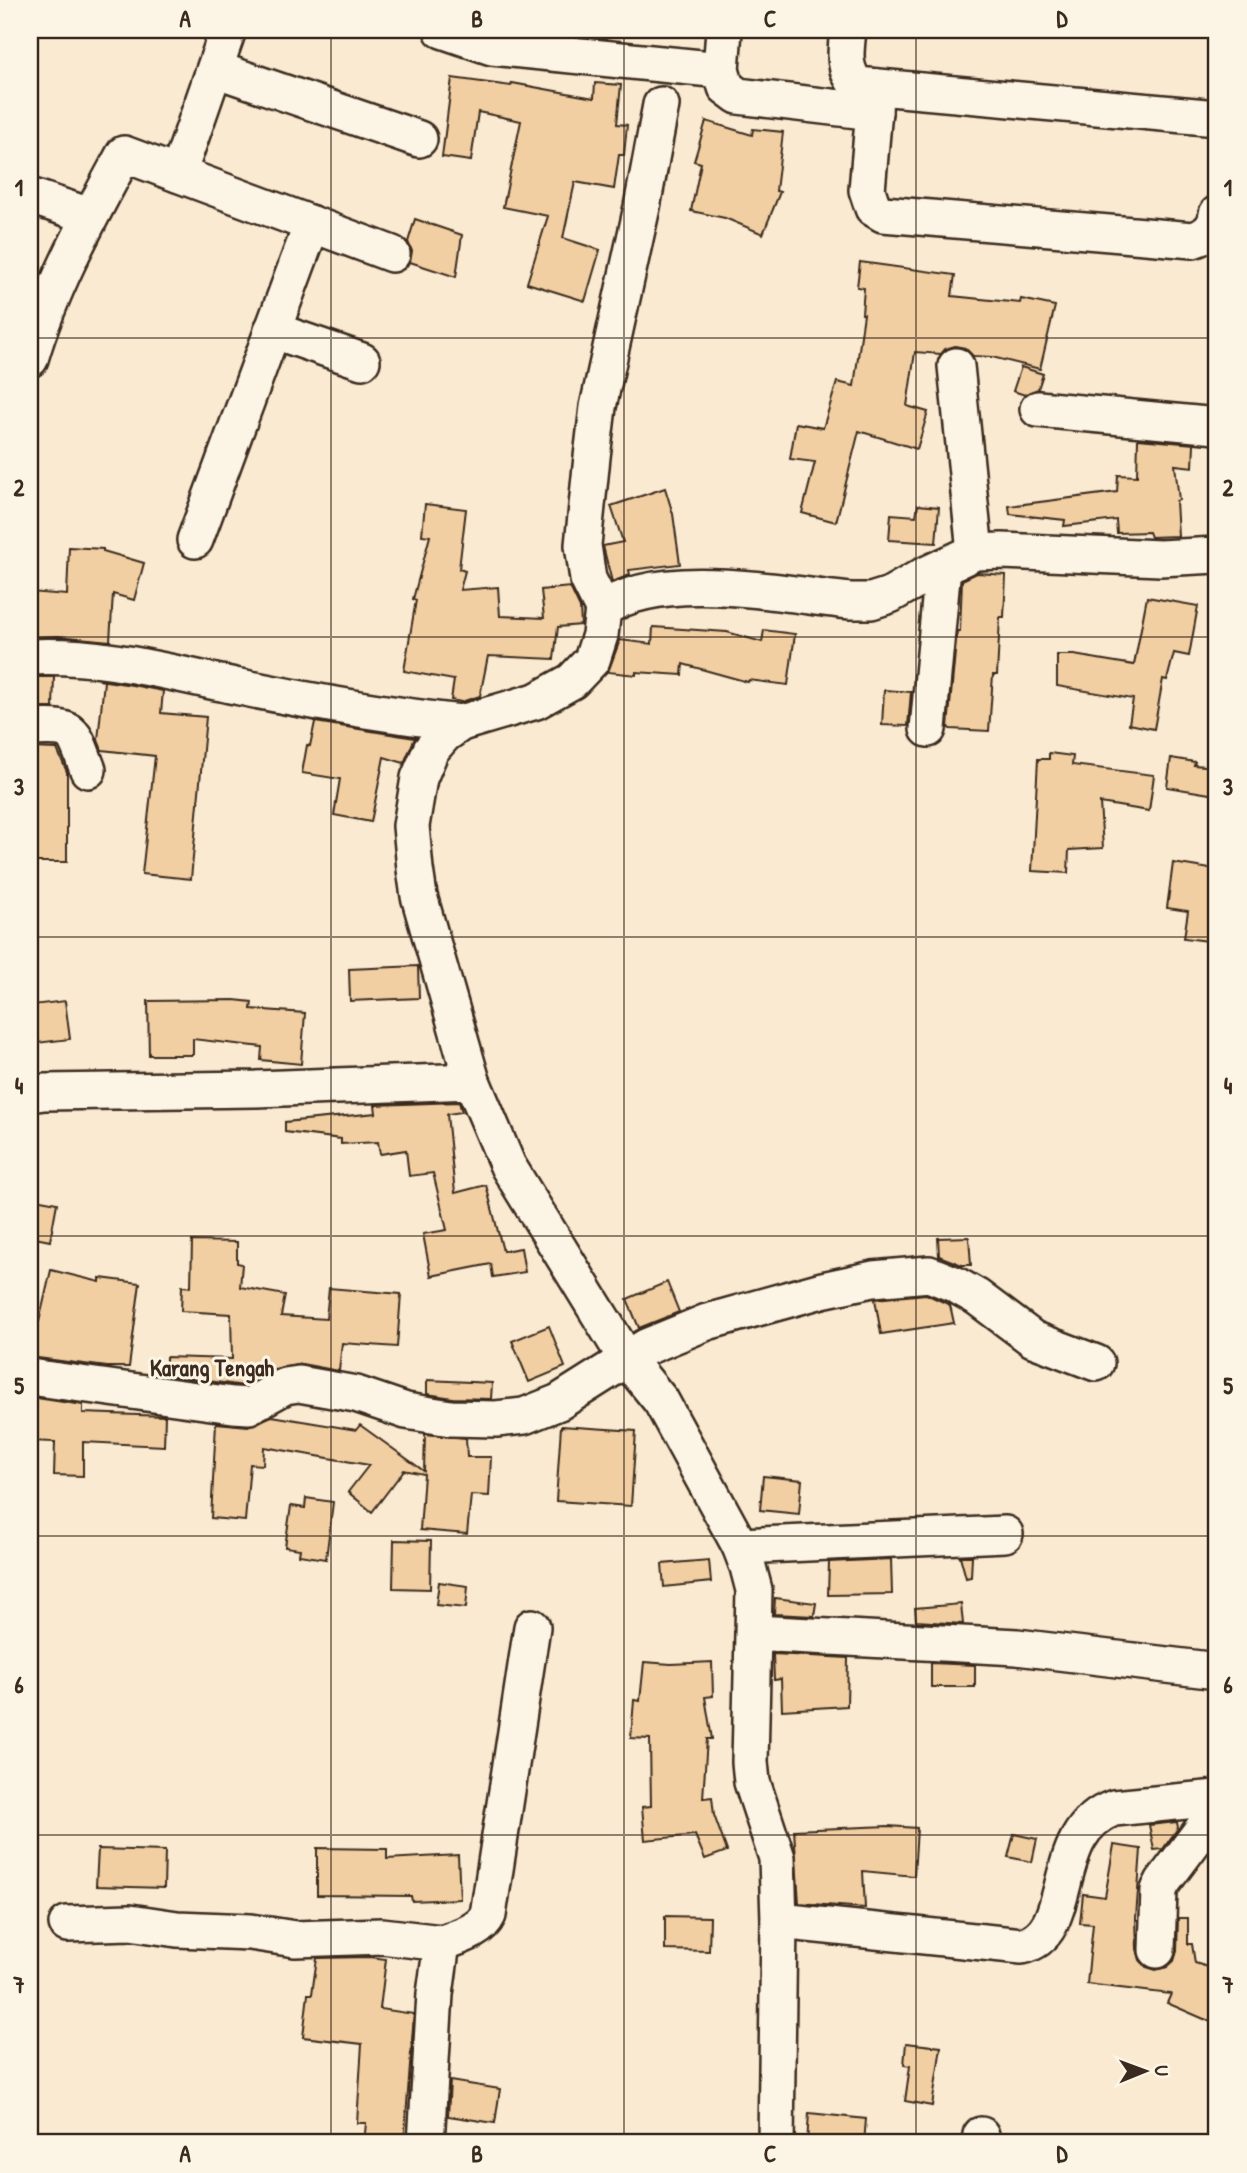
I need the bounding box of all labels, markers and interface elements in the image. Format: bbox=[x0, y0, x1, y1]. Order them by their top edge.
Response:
text: A bbox=[179, 3, 191, 34]
text: B bbox=[471, 3, 483, 34]
text: C bbox=[764, 3, 776, 34]
text: D bbox=[1057, 3, 1069, 34]
text: 1 bbox=[15, 172, 23, 203]
text: 1 bbox=[1224, 172, 1232, 203]
text: 2 bbox=[14, 472, 25, 503]
text: 2 bbox=[1223, 472, 1234, 503]
text: 3 bbox=[14, 771, 24, 802]
text: 3 bbox=[1223, 771, 1233, 802]
text: 4 bbox=[15, 1070, 24, 1101]
text: 4 bbox=[1224, 1070, 1233, 1101]
district label: Karang Tengah bbox=[150, 1352, 274, 1384]
text: 5 bbox=[14, 1370, 24, 1401]
text: 5 bbox=[1223, 1370, 1233, 1401]
text: 6 bbox=[14, 1669, 24, 1700]
text: 6 bbox=[1223, 1669, 1233, 1700]
text: 7 bbox=[12, 1969, 25, 2000]
text: 7 bbox=[1221, 1969, 1234, 2000]
north arrow bbox=[1110, 2036, 1180, 2106]
text: U bbox=[1149, 2065, 1175, 2077]
text: A bbox=[179, 2138, 191, 2169]
text: B bbox=[471, 2138, 483, 2169]
text: C bbox=[764, 2138, 776, 2169]
text: D bbox=[1057, 2138, 1069, 2169]

